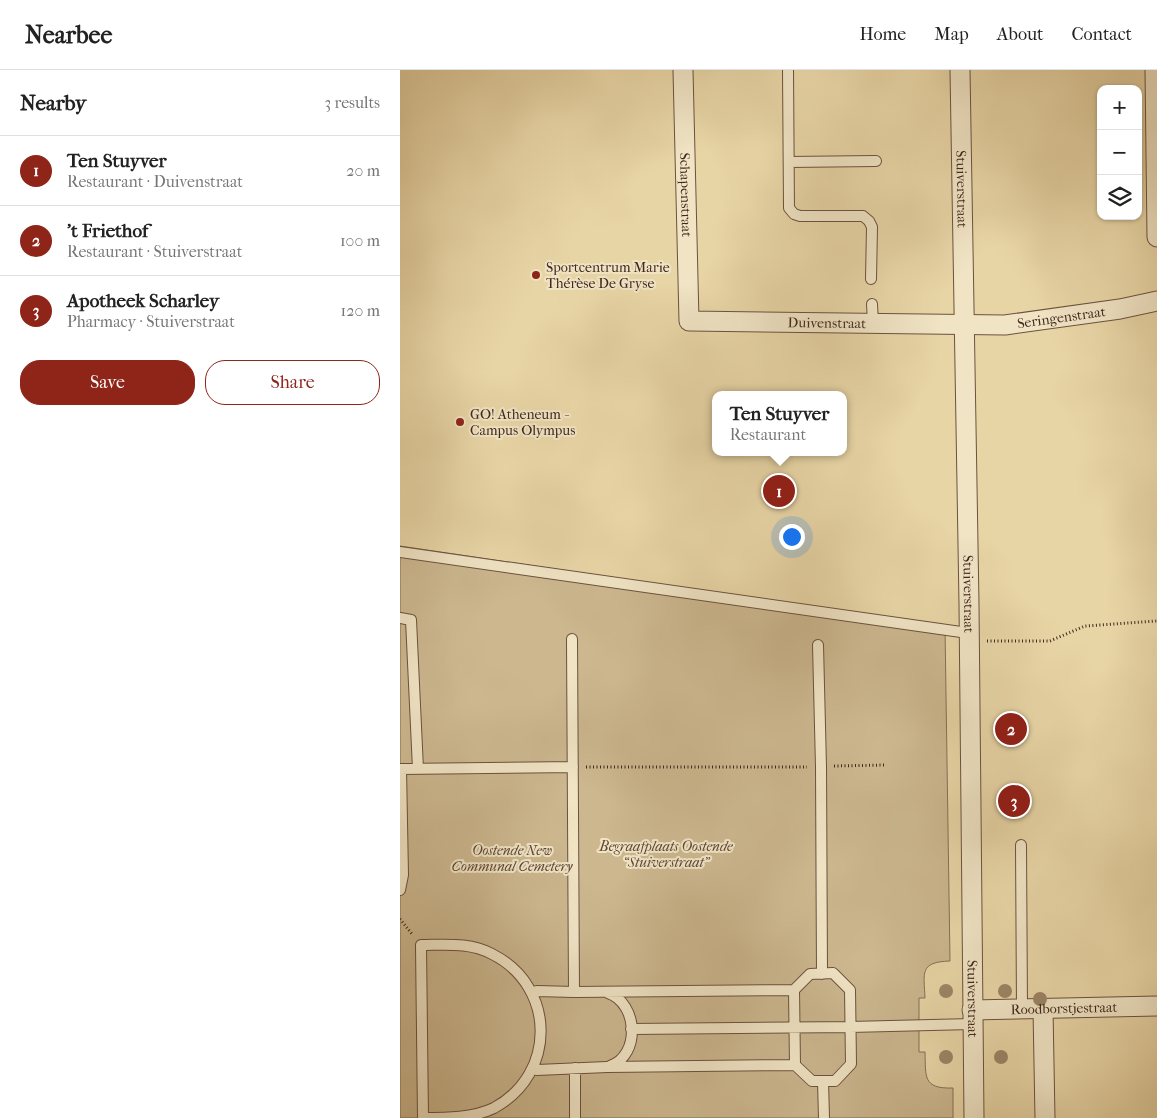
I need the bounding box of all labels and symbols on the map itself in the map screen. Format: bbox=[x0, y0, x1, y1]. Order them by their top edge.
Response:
street label: Stuiverstraat bbox=[952, 150, 971, 228]
street label: Schapenstraat bbox=[676, 153, 695, 237]
place label: Sportcentrum Marie Thérèse De Gryse bbox=[546, 259, 670, 292]
marker: Sportcentrum Marie Thérèse De Gryse bbox=[530, 269, 542, 281]
street label: Seringenstraat bbox=[1016, 303, 1107, 332]
street label: Duivenstraat bbox=[788, 314, 866, 332]
place label: GO! Atheneum - Campus Olympus bbox=[470, 406, 575, 439]
marker: GO! Atheneum - Campus Olympus bbox=[454, 416, 466, 428]
pin: 1 bbox=[763, 472, 795, 510]
your location bbox=[779, 524, 805, 550]
street label: Stuiverstraat bbox=[959, 555, 977, 633]
pin: 2 bbox=[995, 710, 1027, 748]
pin: 3 bbox=[998, 782, 1030, 820]
park label: Begraafplaats Oostende “Stuiverstraat” bbox=[598, 838, 733, 871]
park label: Oostende New Communal Cemetery bbox=[451, 842, 574, 875]
street label: Stuiverstraat bbox=[963, 960, 981, 1038]
street label: Roodborstjestraat bbox=[1010, 999, 1118, 1018]

